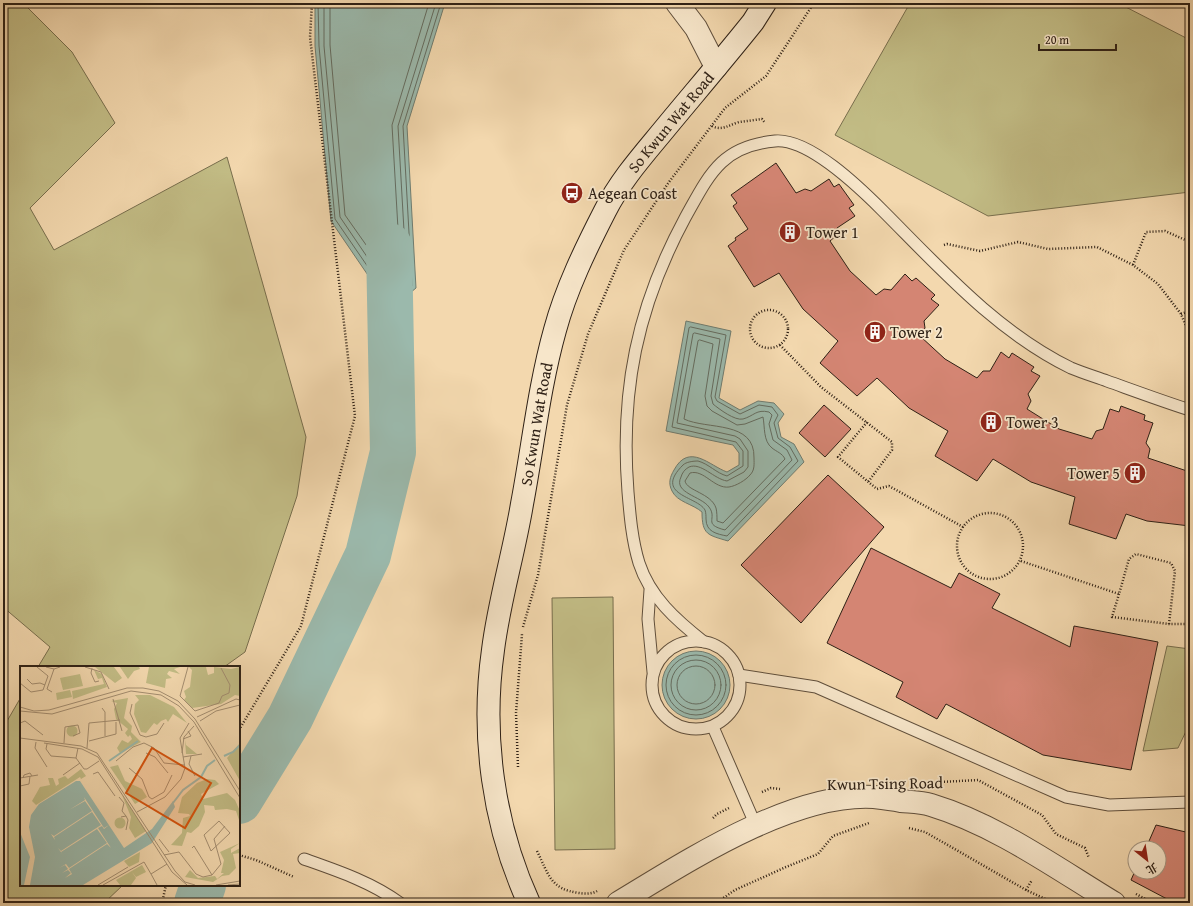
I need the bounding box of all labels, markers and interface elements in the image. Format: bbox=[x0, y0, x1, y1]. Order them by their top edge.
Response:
scale bar bbox=[1039, 26, 1116, 52]
text: 20 m bbox=[1045, 31, 1069, 48]
street label: So Kwun Wat Road bbox=[621, 66, 720, 178]
bus stop icon: Aegean Coast bbox=[559, 180, 585, 206]
place label: Aegean Coast bbox=[588, 181, 678, 205]
building icon: Tower 1 bbox=[777, 219, 803, 245]
place label: Tower 1 bbox=[806, 220, 859, 244]
building icon: Tower 2 bbox=[862, 319, 888, 345]
place label: Tower 2 bbox=[890, 320, 943, 344]
street label: So Kwun Wat Road bbox=[514, 360, 559, 488]
building icon: Tower 3 bbox=[978, 409, 1004, 435]
place label: Tower 3 bbox=[1006, 410, 1059, 434]
building icon: Tower 5 bbox=[1122, 460, 1148, 486]
place label: Tower 5 bbox=[1067, 461, 1120, 485]
inset map bbox=[20, 666, 240, 886]
street label: Kwun Tsing Road bbox=[827, 770, 944, 796]
north arrow bbox=[1127, 840, 1167, 880]
text: 北 bbox=[1143, 859, 1161, 878]

